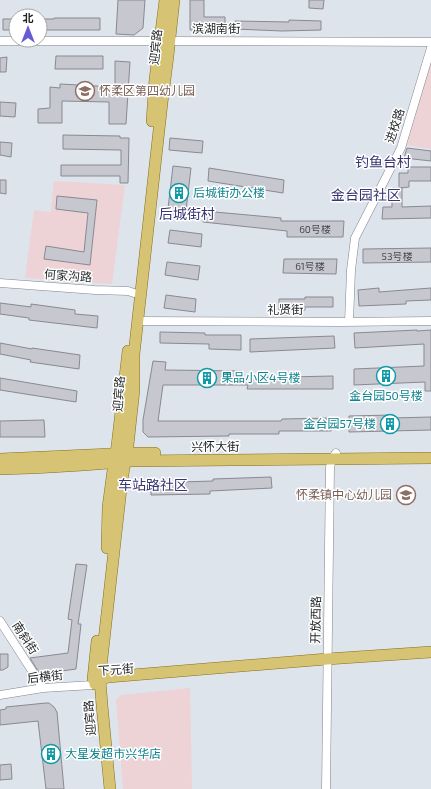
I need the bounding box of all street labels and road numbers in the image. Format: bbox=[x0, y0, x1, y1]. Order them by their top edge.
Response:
street label: 滨湖南街 bbox=[192, 21, 240, 35]
street label: 迎宾路 bbox=[146, 28, 164, 66]
street label: 进校路 bbox=[382, 106, 406, 145]
street label: 何家沟路 bbox=[44, 266, 93, 284]
street label: 礼贤街 bbox=[267, 302, 303, 316]
street label: 迎宾路 bbox=[110, 375, 126, 412]
street label: 兴怀大街 bbox=[191, 439, 239, 453]
street label: 开放西路 bbox=[308, 596, 322, 644]
street label: 南斜街 bbox=[10, 619, 42, 656]
street label: 下元街 bbox=[97, 661, 134, 677]
street label: 后横街 bbox=[26, 667, 64, 685]
street label: 迎宾路 bbox=[80, 700, 98, 737]

